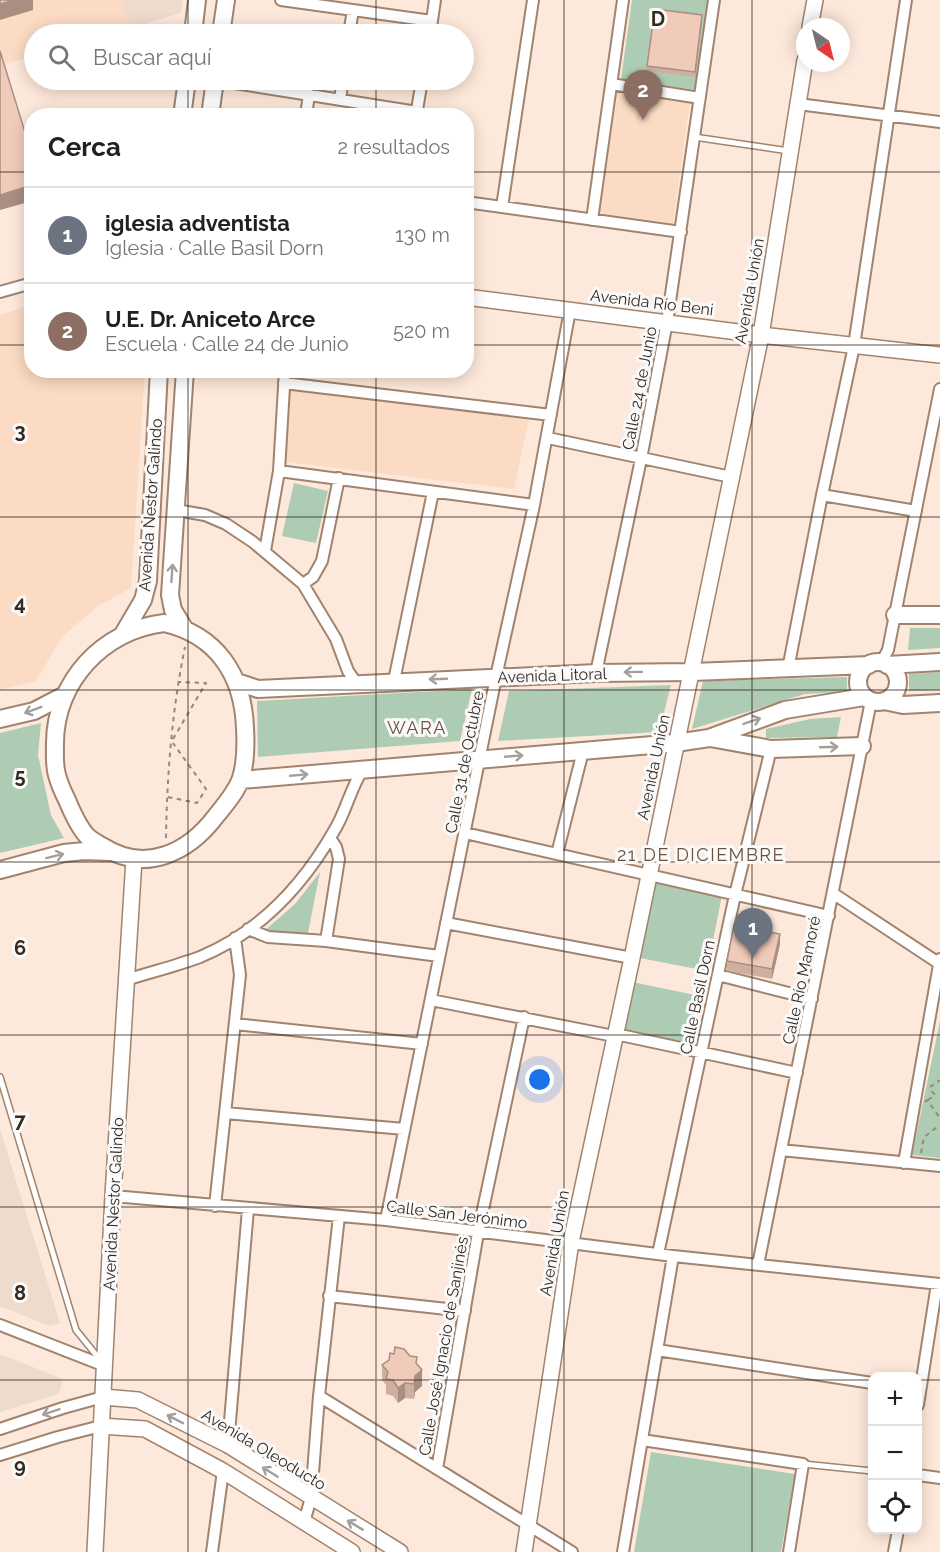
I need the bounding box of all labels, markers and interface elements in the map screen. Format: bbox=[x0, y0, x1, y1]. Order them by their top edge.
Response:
text: D bbox=[651, 7, 665, 31]
north arrow bbox=[796, 18, 850, 72]
search box bbox=[24, 24, 474, 90]
icon: search bbox=[45, 41, 78, 74]
text: Buscar aquí bbox=[93, 44, 212, 70]
pin: 2 bbox=[624, 70, 662, 120]
text: Cerca bbox=[48, 132, 121, 162]
text: 2 resultados bbox=[337, 135, 450, 159]
text: iglesia adventista bbox=[105, 210, 290, 236]
text: 1 bbox=[63, 223, 72, 247]
text: 130 m bbox=[395, 223, 450, 247]
text: Iglesia · Calle Basil Dorn bbox=[105, 236, 324, 260]
street label: Avenida Unión bbox=[731, 237, 768, 346]
street label: Avenida Río Beni bbox=[589, 286, 715, 319]
text: U.E. Dr. Aniceto Arce bbox=[105, 306, 315, 332]
text: 2 bbox=[62, 319, 73, 343]
text: 520 m bbox=[393, 319, 450, 343]
street label: Calle 24 de Junio bbox=[618, 325, 661, 451]
text: Escuela · Calle 24 de Junio bbox=[105, 332, 349, 356]
street label: Avenida Nestor Galindo bbox=[135, 418, 166, 592]
text: 3 bbox=[14, 419, 26, 443]
one-way arrow bbox=[166, 563, 177, 583]
text: 4 bbox=[14, 591, 26, 615]
street label: Avenida Litoral bbox=[497, 664, 608, 687]
one-way arrow bbox=[624, 666, 644, 678]
one-way arrow bbox=[429, 674, 449, 685]
street label: Calle 31 de Octubre bbox=[441, 689, 488, 835]
one-way arrow bbox=[24, 706, 42, 717]
street label: Avenida Unión bbox=[633, 713, 674, 821]
one-way arrow bbox=[742, 715, 761, 726]
district label: WARA bbox=[387, 717, 447, 738]
one-way arrow bbox=[819, 741, 839, 753]
one-way arrow bbox=[504, 751, 524, 762]
text: 5 bbox=[14, 764, 26, 788]
one-way arrow bbox=[289, 769, 308, 780]
district label: 21 DE DICIEMBRE bbox=[617, 844, 785, 865]
one-way arrow bbox=[46, 849, 65, 861]
pin: 1 bbox=[734, 908, 772, 958]
street label: Calle Río Mamoré bbox=[779, 914, 824, 1046]
text: 6 bbox=[14, 936, 26, 960]
street label: Calle Basil Dorn bbox=[676, 938, 719, 1056]
your location bbox=[525, 1065, 554, 1094]
text: 7 bbox=[14, 1109, 26, 1133]
street label: Avenida Nestor Galindo bbox=[99, 1117, 128, 1291]
street label: Avenida Unión bbox=[536, 1189, 573, 1298]
street label: Calle San Jerónimo bbox=[385, 1196, 529, 1233]
street label: Calle José Ignacio de Sanjinés bbox=[415, 1235, 472, 1457]
text: 8 bbox=[14, 1281, 26, 1305]
map controls bbox=[868, 1372, 922, 1534]
button: + bbox=[868, 1372, 922, 1426]
street label: Avenida Oleoducto bbox=[198, 1405, 329, 1494]
one-way arrow bbox=[42, 1407, 61, 1418]
one-way arrow bbox=[167, 1413, 185, 1424]
button: − bbox=[868, 1426, 922, 1480]
text: 9 bbox=[14, 1454, 26, 1478]
one-way arrow bbox=[261, 1465, 278, 1478]
button: locate bbox=[868, 1480, 922, 1534]
one-way arrow bbox=[347, 1519, 364, 1531]

